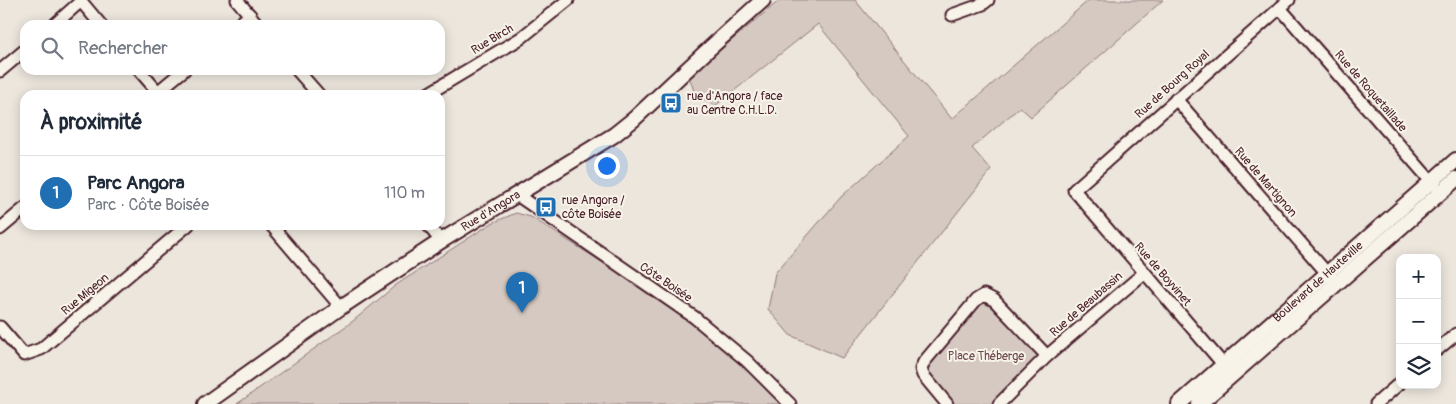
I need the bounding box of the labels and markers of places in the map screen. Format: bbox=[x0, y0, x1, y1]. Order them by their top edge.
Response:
place label: rue d'Angora / face au Centre C.H.L.D. bbox=[687, 89, 783, 118]
bus stop icon: rue d'Angora / face au Centre C.H.L.D. bbox=[659, 91, 683, 115]
place label: rue Angora / côte Boisée bbox=[562, 193, 625, 222]
bus stop icon: rue Angora / côte Boisée bbox=[534, 195, 558, 219]
pin: 1 bbox=[506, 272, 538, 313]

